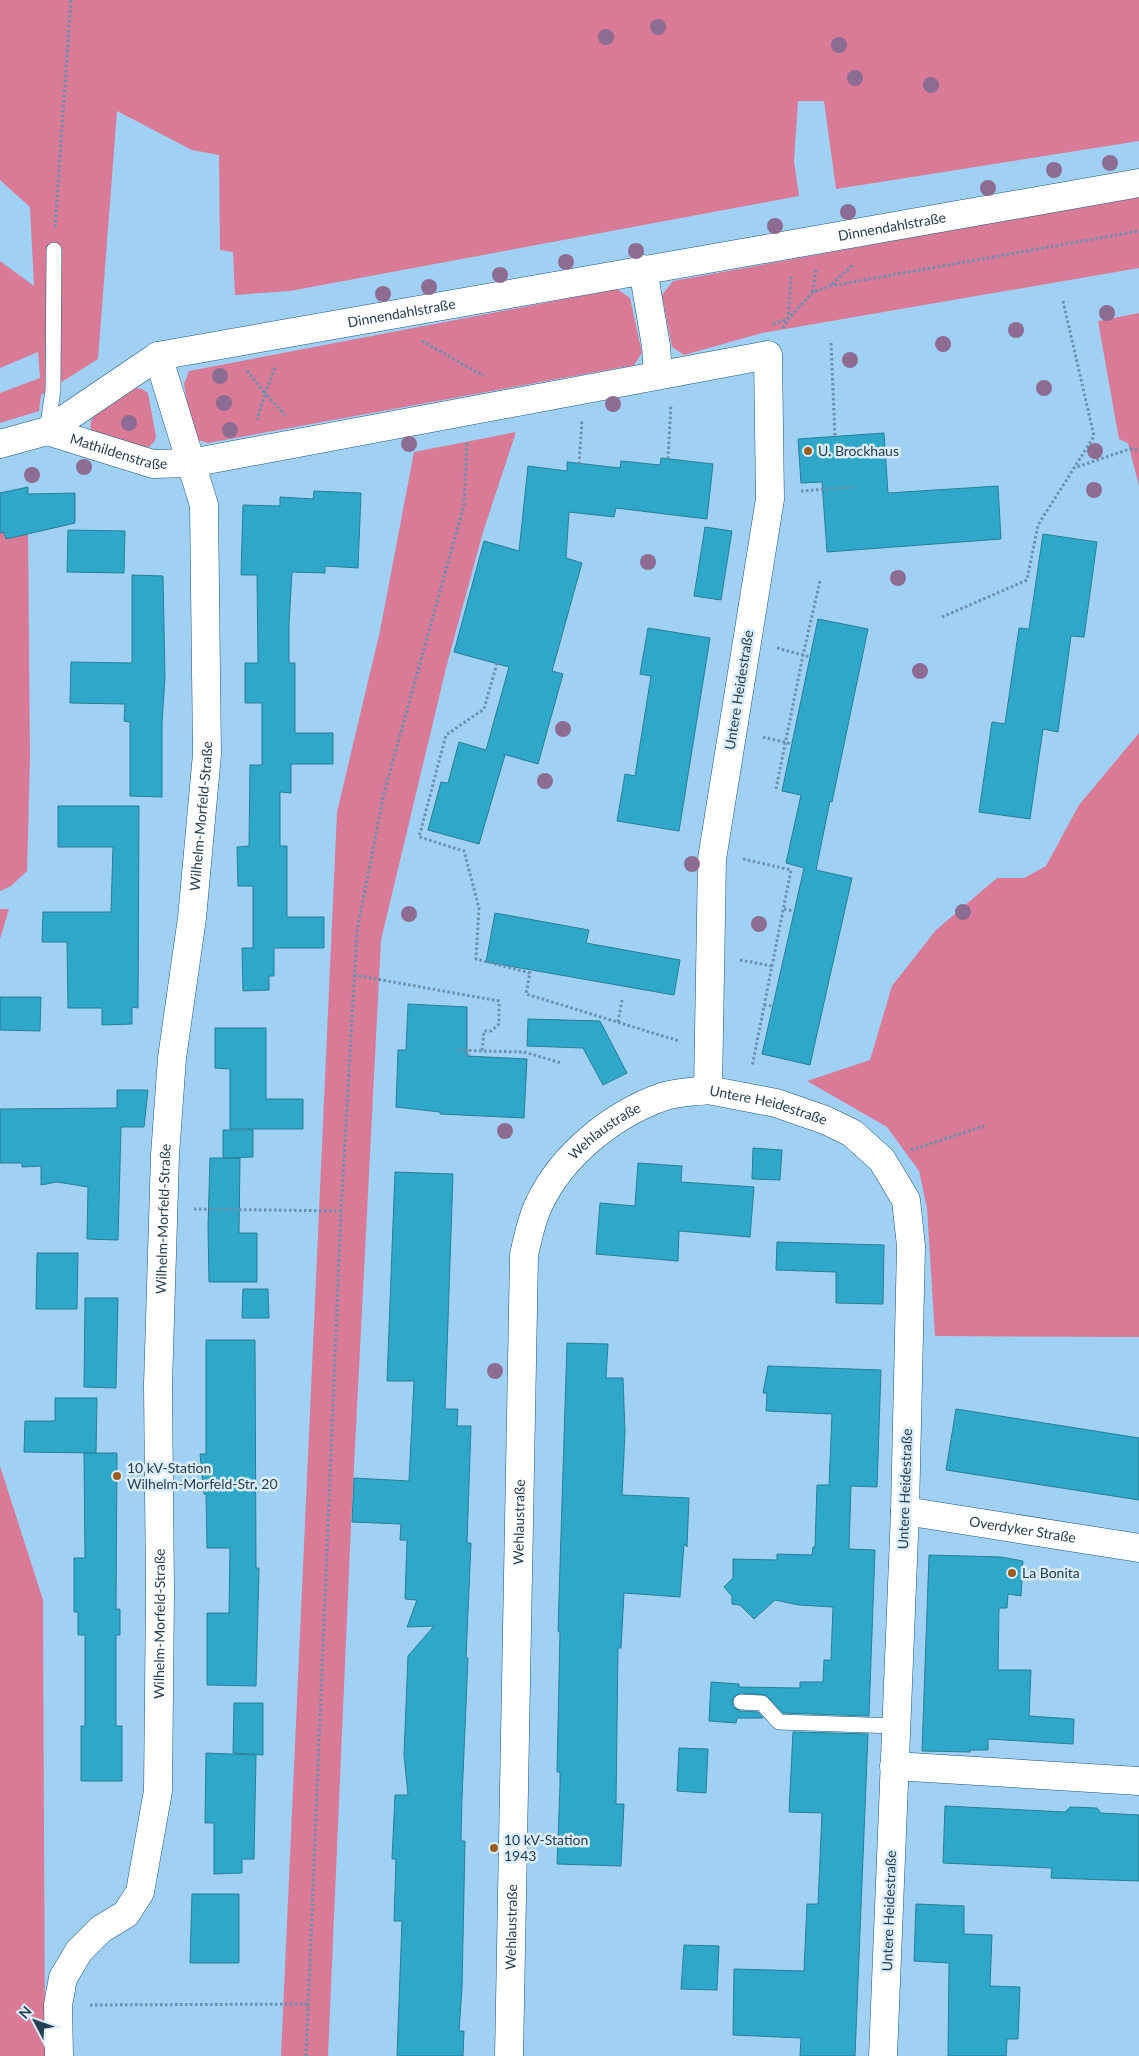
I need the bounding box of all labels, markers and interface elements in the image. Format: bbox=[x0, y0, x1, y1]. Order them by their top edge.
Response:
street label: Dinnendahlstraße bbox=[837, 208, 947, 244]
street label: Dinnendahlstraße bbox=[346, 295, 457, 330]
street label: Mathildenstraße bbox=[68, 430, 168, 472]
place label: U. Brockhaus bbox=[818, 442, 899, 459]
marker: U. Brockhaus bbox=[802, 445, 814, 457]
street label: Untere Heidestraße bbox=[721, 629, 756, 751]
street label: Wilhelm-Morfeld-Straße bbox=[186, 741, 215, 892]
street label: Untere Heidestraße bbox=[708, 1081, 830, 1128]
street label: Wehlaustraße bbox=[565, 1099, 643, 1163]
street label: Wilhelm-Morfeld-Straße bbox=[152, 1143, 174, 1294]
street label: Untere Heidestraße bbox=[894, 1428, 915, 1550]
place label: 10 kV-Station Wilhelm-Morfeld-Str. 20 bbox=[127, 1459, 278, 1492]
marker: 10 kV-Station Wilhelm-Morfeld-Str. 20 bbox=[111, 1470, 123, 1482]
street label: Wehlaustraße bbox=[509, 1479, 528, 1565]
street label: Overdyker Straße bbox=[968, 1512, 1077, 1546]
street label: Wilhelm-Morfeld-Straße bbox=[150, 1548, 168, 1699]
place label: La Bonita bbox=[1022, 1564, 1080, 1581]
marker: La Bonita bbox=[1006, 1567, 1018, 1579]
place label: 10 kV-Station 1943 bbox=[504, 1831, 588, 1864]
marker: 10 kV-Station 1943 bbox=[488, 1842, 500, 1854]
street label: Untere Heidestraße bbox=[878, 1850, 899, 1972]
street label: Wehlaustraße bbox=[502, 1884, 520, 1970]
north arrow bbox=[10, 1996, 60, 2046]
text: N bbox=[15, 2002, 35, 2022]

